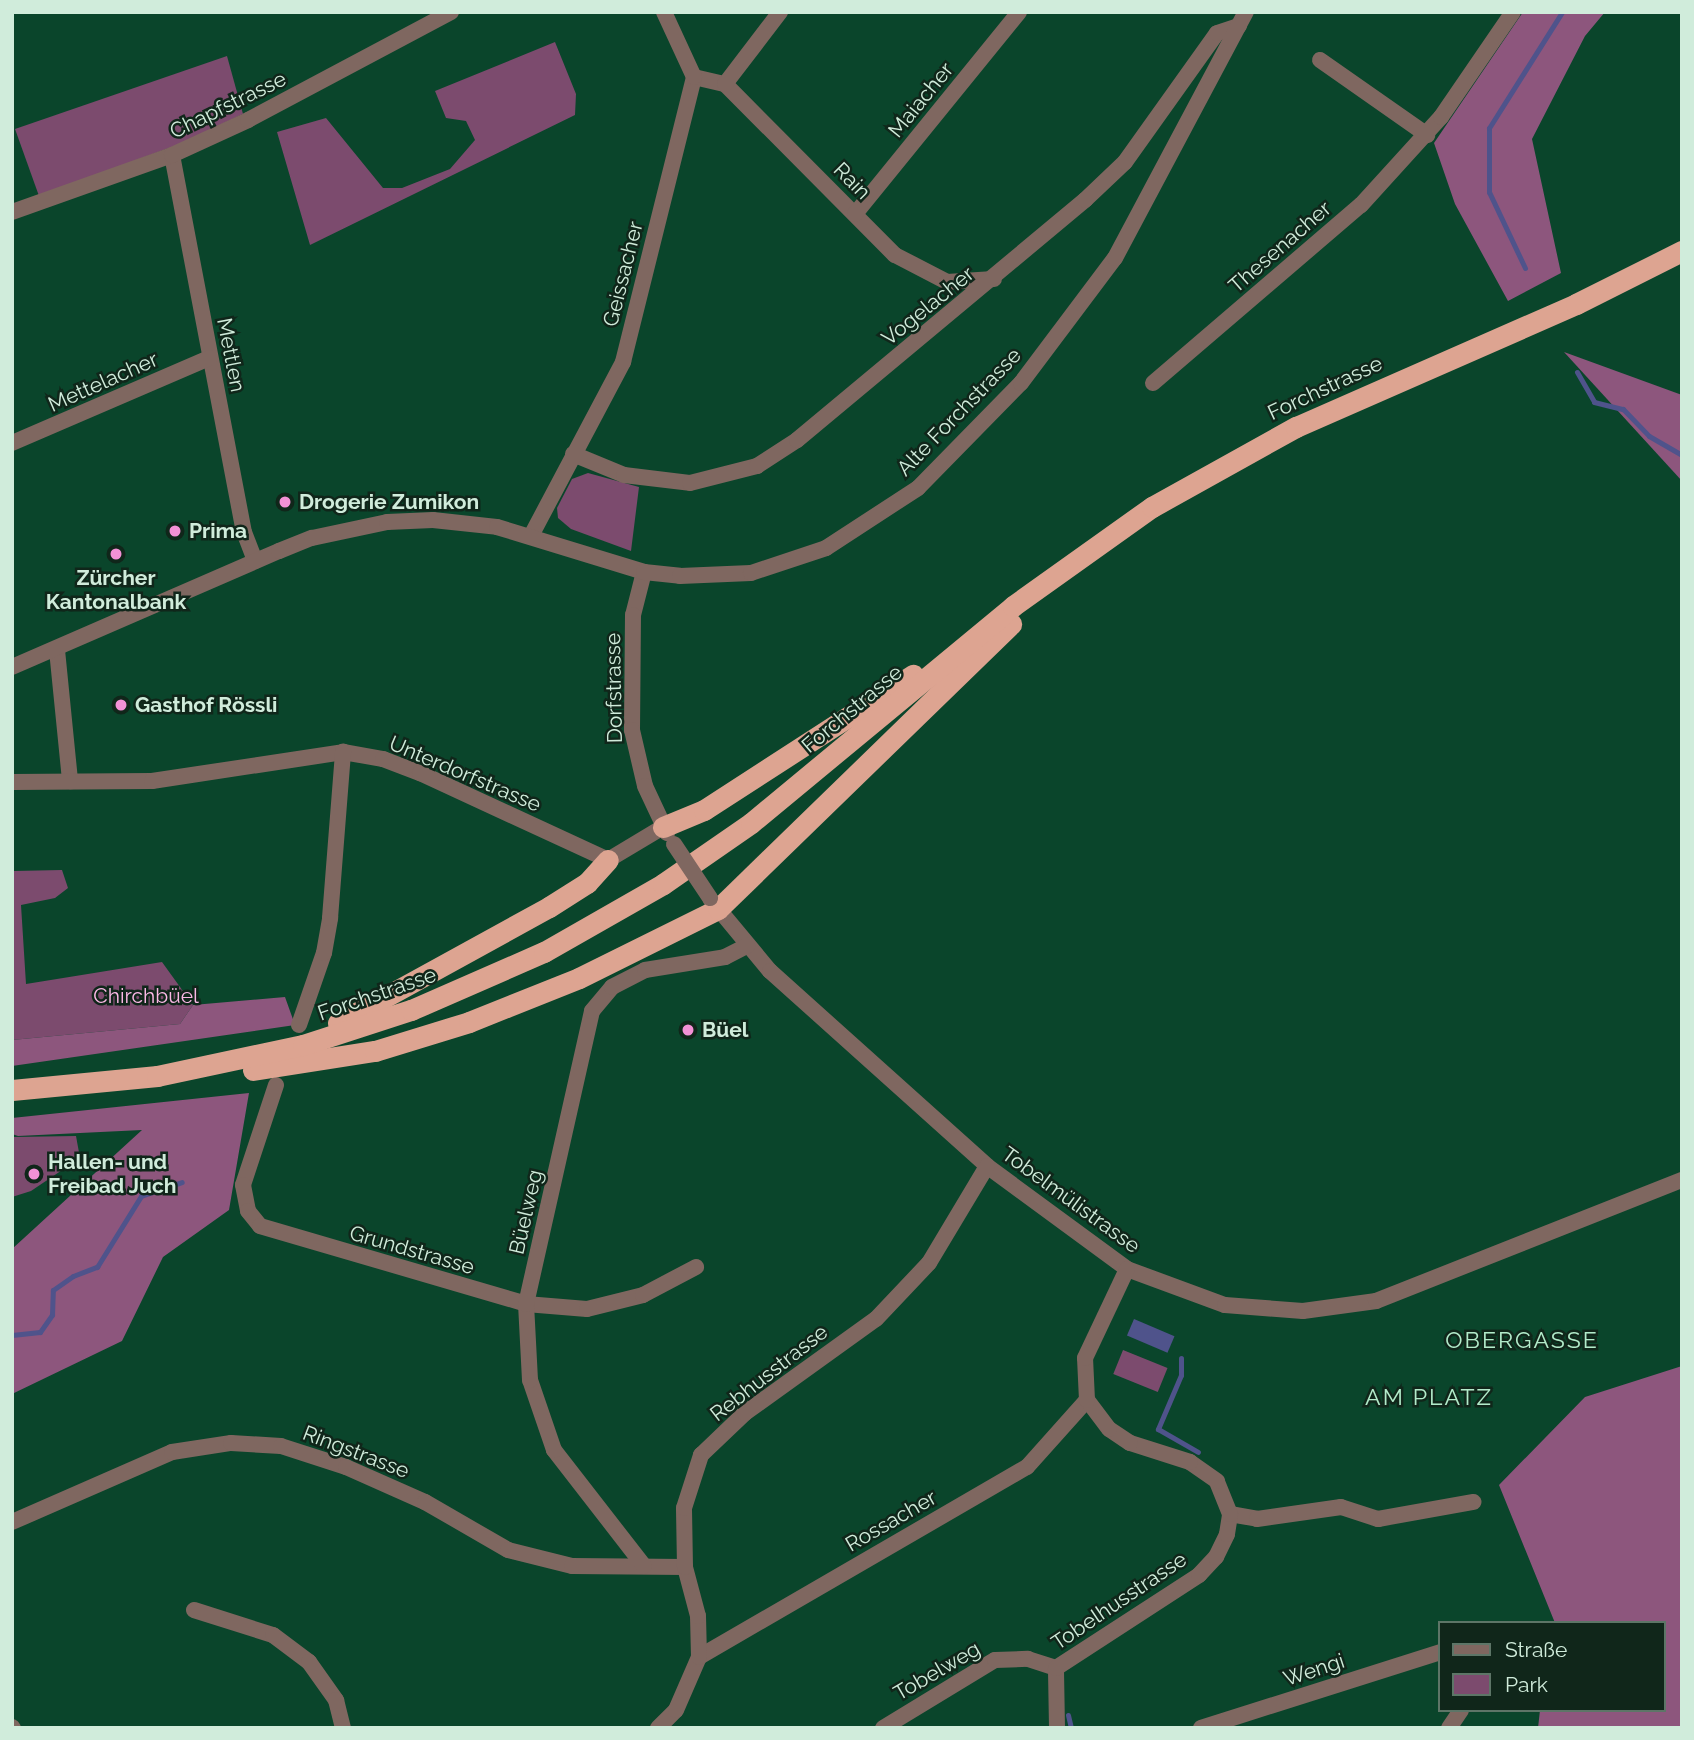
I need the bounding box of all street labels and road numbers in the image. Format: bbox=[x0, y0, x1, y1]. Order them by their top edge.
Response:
street label: Maiacher bbox=[883, 57, 959, 143]
street label: Chapfstrasse bbox=[166, 66, 290, 144]
street label: Rain bbox=[828, 157, 876, 205]
street label: Thesenacher bbox=[1224, 196, 1336, 298]
street label: Geissacher bbox=[598, 219, 648, 329]
street label: Vogelacher bbox=[877, 261, 979, 351]
street label: Mettlen bbox=[211, 316, 251, 394]
street label: Alte Forchstrasse bbox=[892, 343, 1026, 481]
street label: Mettelacher bbox=[44, 347, 162, 417]
street label: Forchstrasse bbox=[1264, 350, 1386, 426]
street label: Dorfstrasse bbox=[600, 633, 628, 743]
street label: Forchstrasse bbox=[797, 660, 907, 758]
street label: Unterdorfstrasse bbox=[385, 731, 545, 817]
street label: Forchstrasse bbox=[314, 962, 440, 1026]
street label: Tobelmülistrasse bbox=[997, 1141, 1145, 1259]
street label: Büelweg bbox=[504, 1167, 548, 1257]
street label: Grundstrasse bbox=[347, 1220, 477, 1280]
street label: Rebhusstrasse bbox=[705, 1319, 833, 1427]
street label: Ringstrasse bbox=[299, 1420, 413, 1484]
street label: Rossacher bbox=[841, 1485, 941, 1557]
street label: Tobelhusstrasse bbox=[1047, 1547, 1191, 1655]
street label: Tobelweg bbox=[889, 1636, 985, 1706]
street label: Wengi bbox=[1280, 1648, 1348, 1692]

